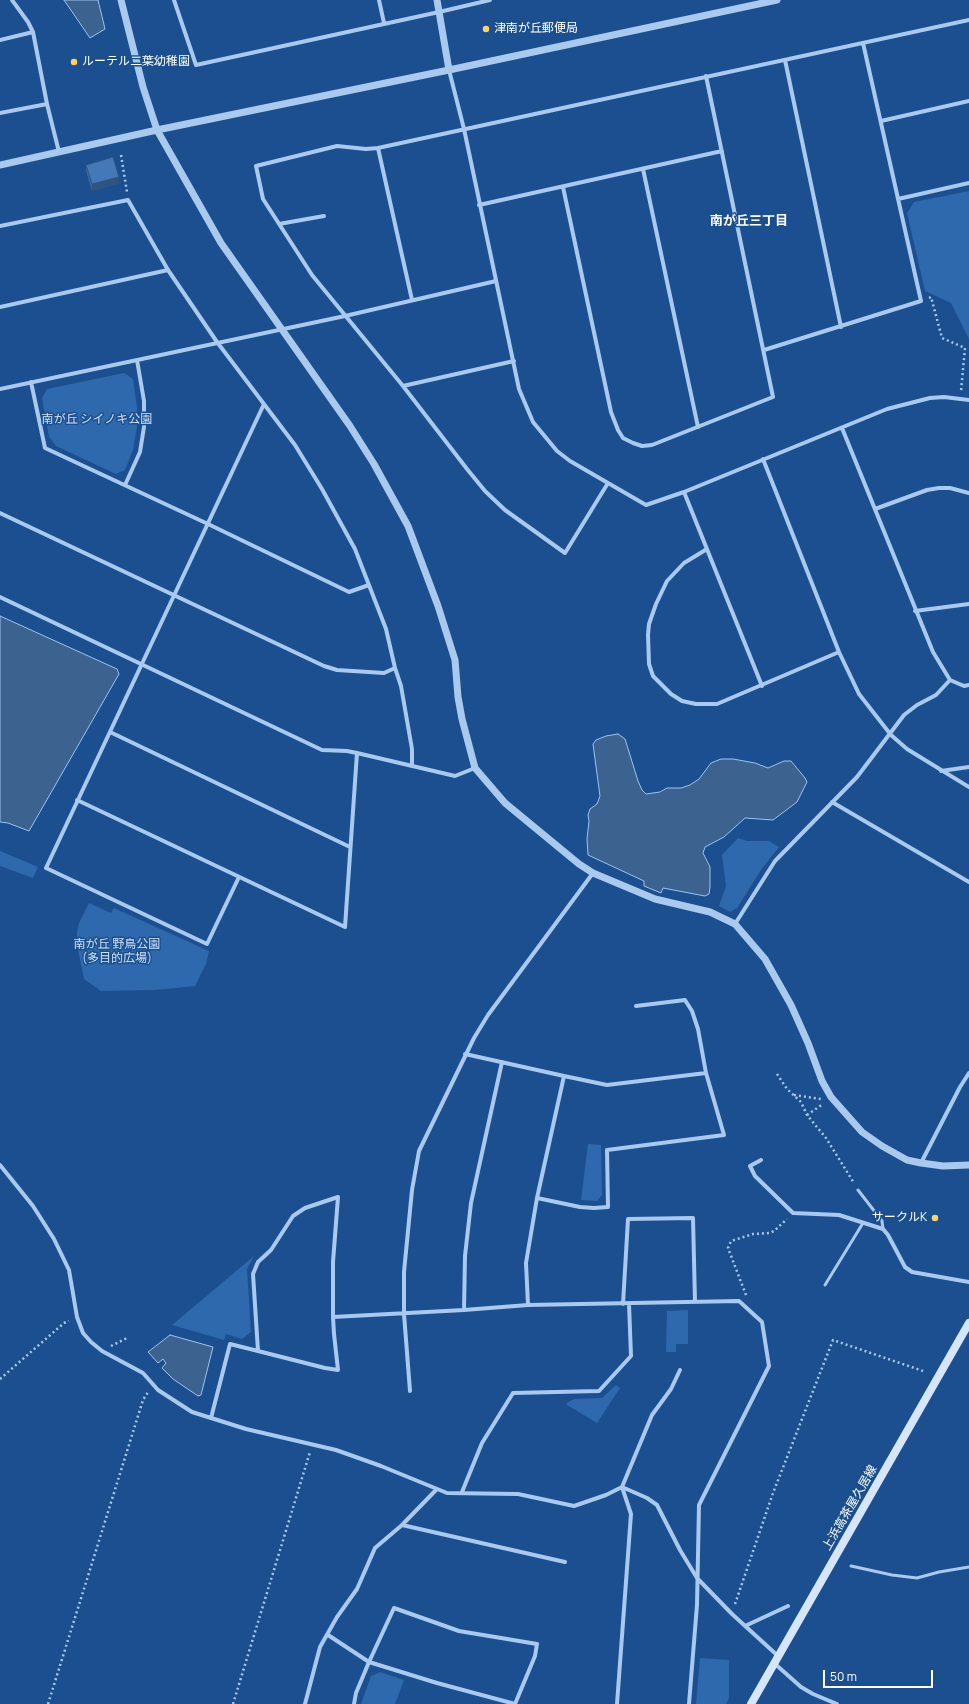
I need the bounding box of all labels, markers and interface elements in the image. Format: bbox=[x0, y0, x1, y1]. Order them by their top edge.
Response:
place label: 津南が丘郵便局 bbox=[494, 22, 578, 36]
marker: 津南が丘郵便局 bbox=[481, 24, 491, 34]
place label: ルーテル二葉幼稚園 bbox=[82, 55, 190, 69]
marker: ルーテル二葉幼稚園 bbox=[69, 57, 79, 67]
district label: 南が丘三丁目 bbox=[710, 213, 788, 229]
park label: 南が丘 シイノキ公園 bbox=[42, 413, 152, 427]
park label: 南が丘 野鳥公園 (多目的広場) bbox=[74, 938, 160, 966]
place label: サークルK bbox=[872, 1211, 927, 1225]
marker: サークルK bbox=[930, 1213, 940, 1223]
street label: 上浜高茶屋久居線 bbox=[820, 1463, 880, 1553]
scale bar bbox=[825, 1662, 935, 1688]
text: 50 m bbox=[830, 1668, 857, 1685]

